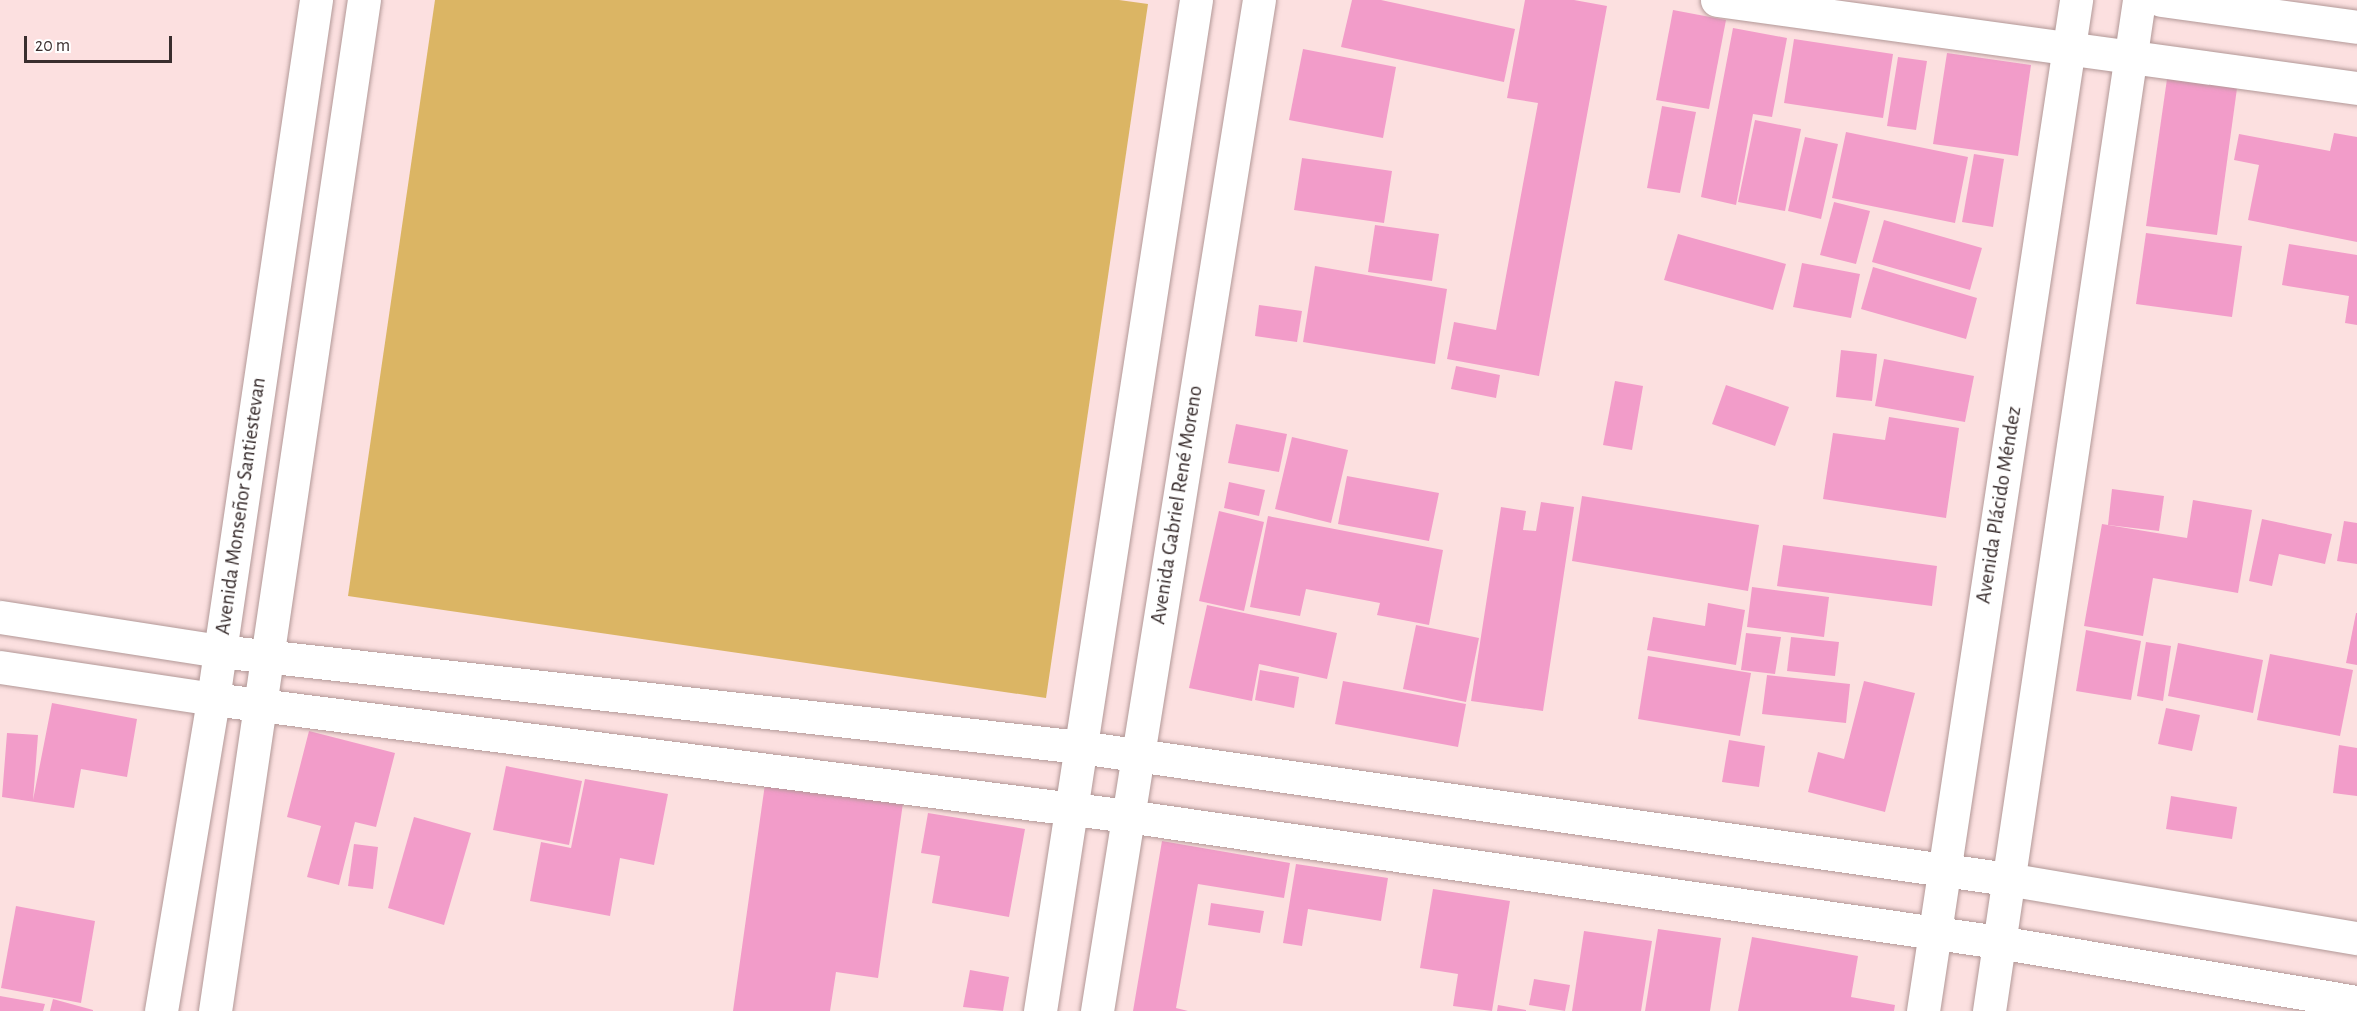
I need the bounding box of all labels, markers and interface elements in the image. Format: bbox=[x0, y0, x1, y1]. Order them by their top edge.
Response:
scale bar bbox=[27, 24, 176, 62]
text: 20 m bbox=[35, 37, 70, 55]
street label: Avenida Monseñor Santiestevan bbox=[210, 376, 272, 636]
street label: Avenida Gabriel René Moreno bbox=[1146, 384, 1208, 626]
street label: Avenida Plácido Méndez bbox=[1971, 405, 2027, 605]

